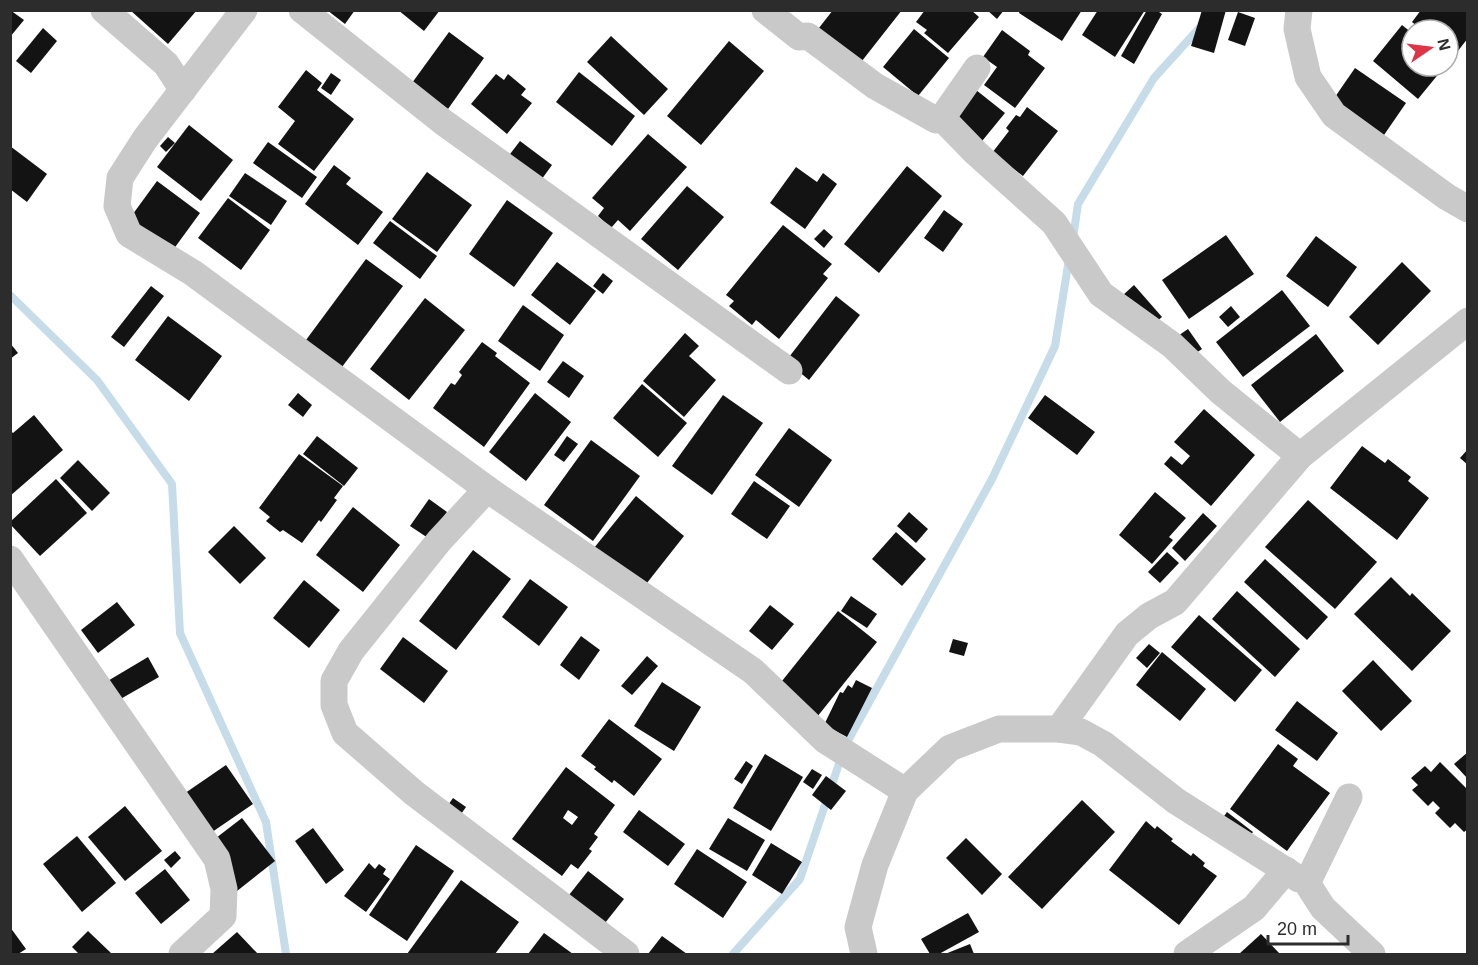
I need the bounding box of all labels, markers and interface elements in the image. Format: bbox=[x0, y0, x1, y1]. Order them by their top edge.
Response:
north arrow bbox=[1400, 18, 1460, 78]
text: N bbox=[1434, 37, 1454, 52]
scale bar bbox=[1268, 908, 1348, 946]
text: 20 m bbox=[1277, 919, 1317, 939]

